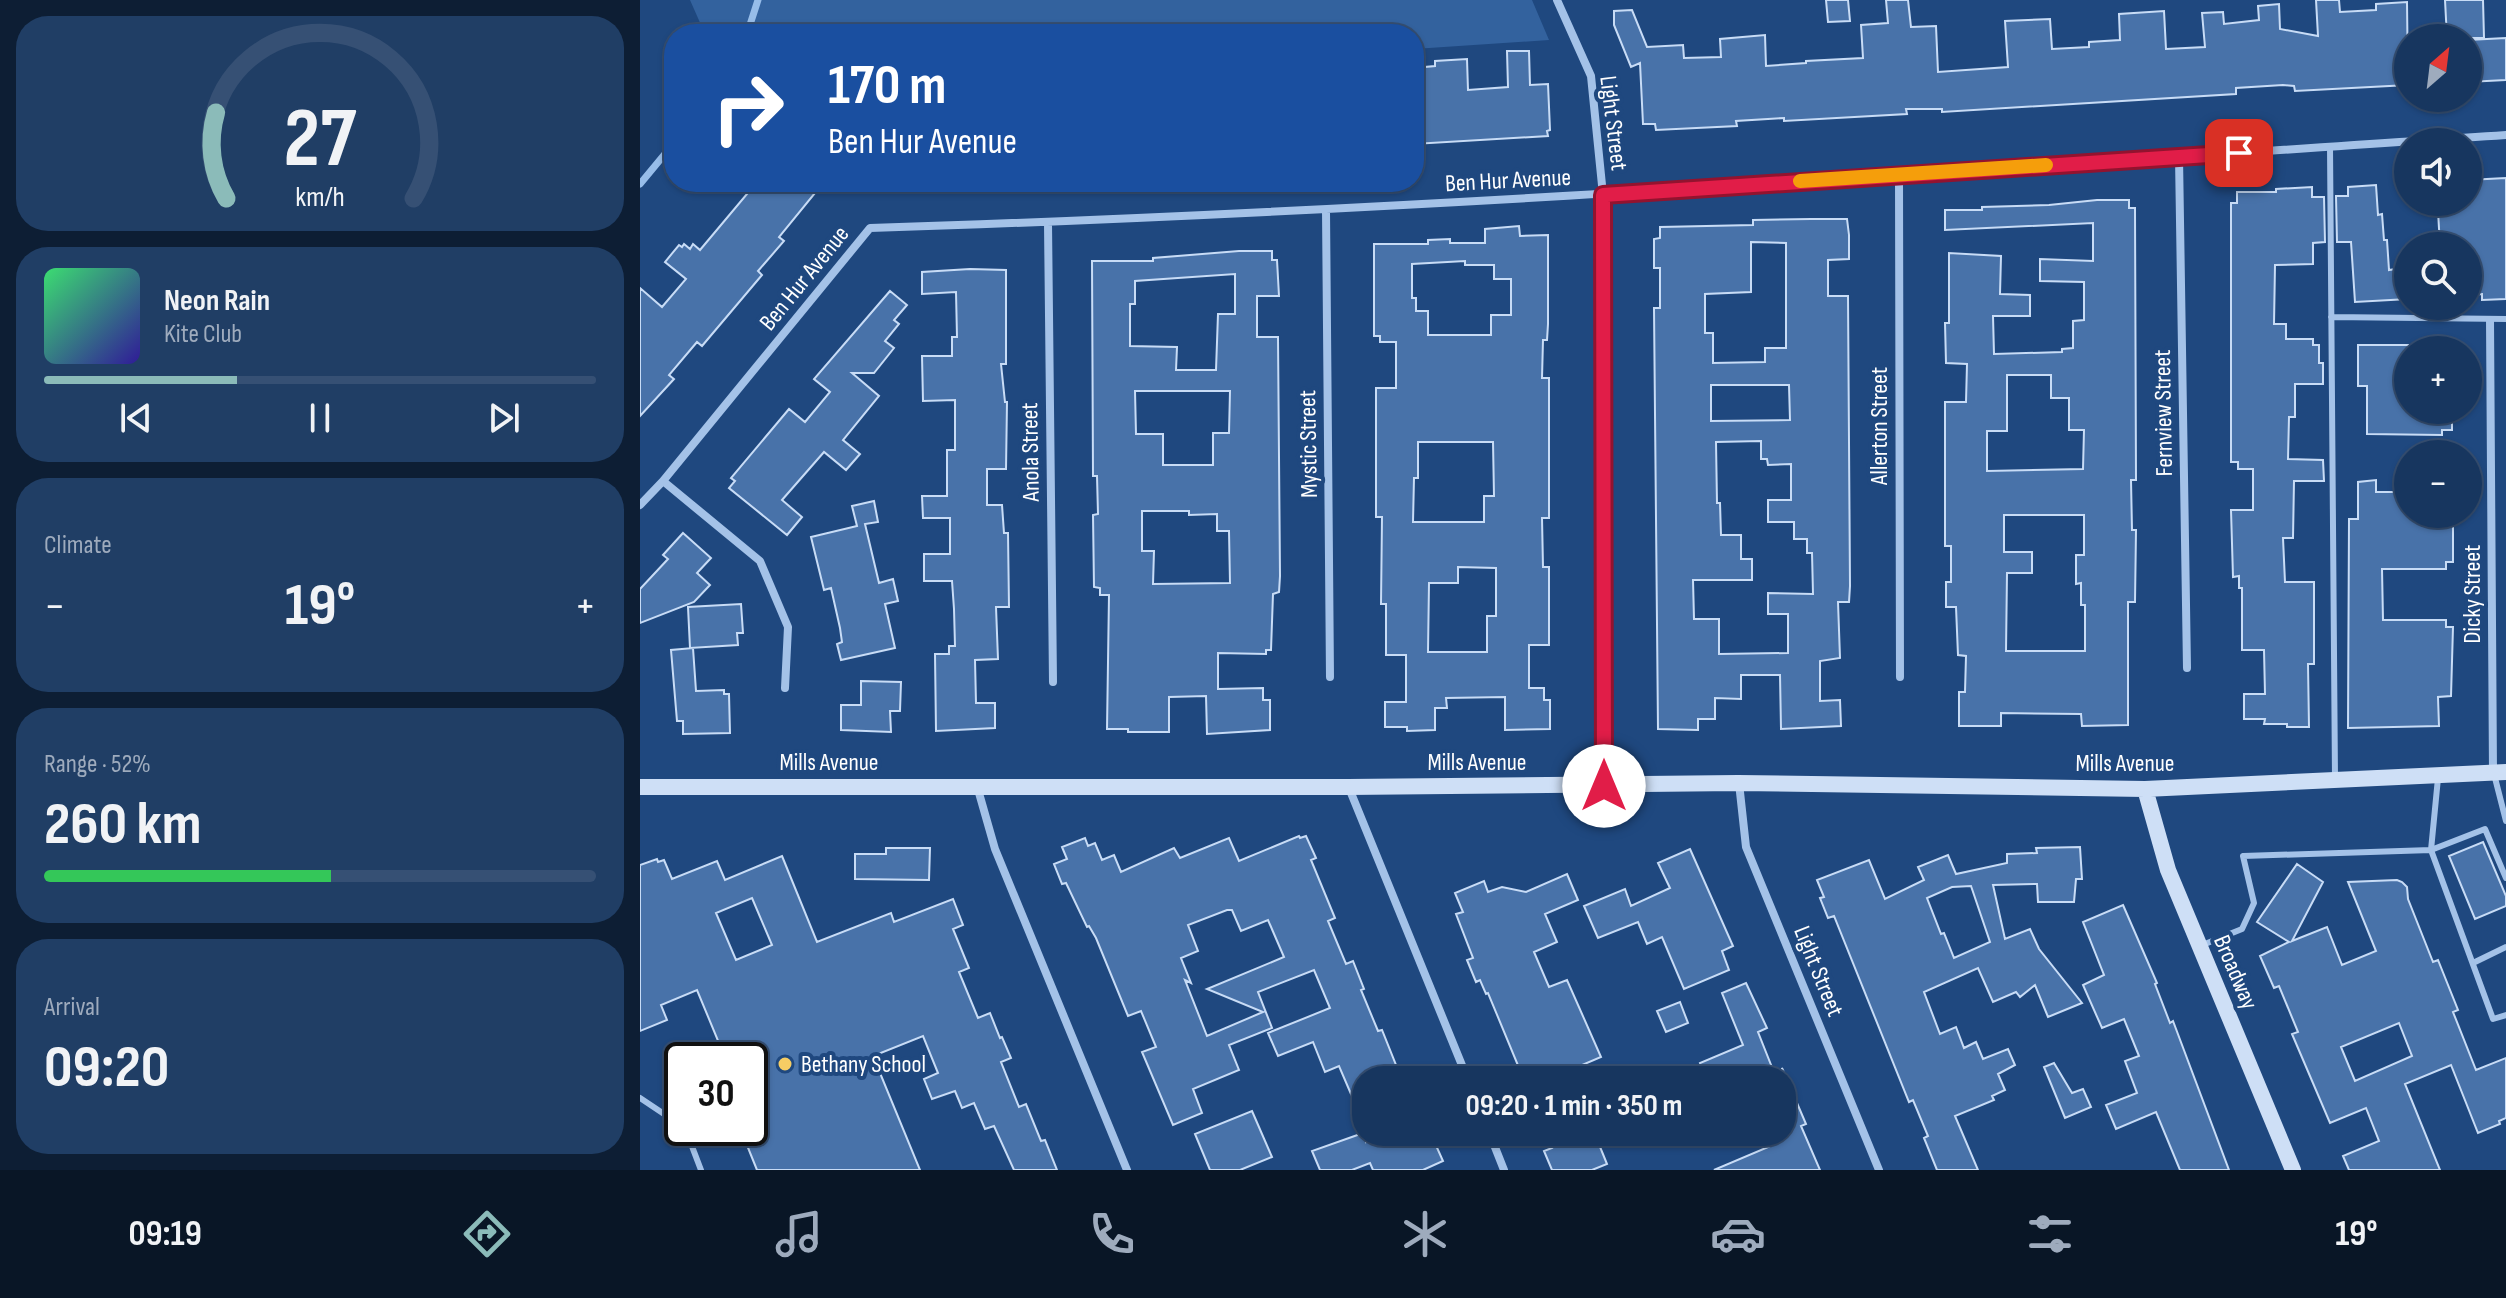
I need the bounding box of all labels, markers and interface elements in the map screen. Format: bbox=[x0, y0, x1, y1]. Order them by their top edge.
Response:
north arrow bbox=[2394, 24, 2482, 112]
map controls bbox=[2394, 24, 2482, 528]
text: 170 m bbox=[828, 53, 946, 120]
icon: right bbox=[696, 56, 800, 160]
street label: Light Street bbox=[1593, 74, 1634, 172]
text: 27 bbox=[284, 90, 357, 190]
pin bbox=[2205, 119, 2273, 187]
text: Ben Hur Avenue bbox=[828, 121, 1017, 164]
button: sound bbox=[2394, 128, 2482, 216]
icon: arrive bbox=[2217, 131, 2261, 175]
street label: Ben Hur Avenue bbox=[1444, 163, 1572, 198]
text: km/h bbox=[295, 181, 345, 216]
street label: Ben Hur Avenue bbox=[753, 220, 855, 336]
button: search bbox=[2394, 232, 2482, 320]
text: Neon Rain bbox=[164, 283, 270, 319]
text: Kite Club bbox=[164, 319, 242, 350]
button: + bbox=[2394, 336, 2482, 424]
street label: Fernview Street bbox=[2148, 349, 2179, 477]
street label: Allerton Street bbox=[1865, 367, 1894, 486]
street label: Mystic Street bbox=[1293, 390, 1324, 498]
icon: previous bbox=[114, 396, 158, 440]
icon: pause bbox=[298, 396, 342, 440]
icon: next bbox=[482, 396, 526, 440]
street label: Anola Street bbox=[1015, 402, 1046, 503]
button: − bbox=[2394, 440, 2482, 528]
text: Climate bbox=[44, 530, 112, 561]
street label: Dicky Street bbox=[2458, 545, 2487, 643]
text: 19° bbox=[285, 570, 355, 642]
text: − bbox=[44, 580, 66, 633]
text: + bbox=[574, 580, 596, 633]
position arrow bbox=[1562, 744, 1646, 828]
street label: Mills Avenue bbox=[780, 748, 878, 777]
street label: Mills Avenue bbox=[1428, 748, 1526, 777]
text: Range · 52% bbox=[44, 749, 151, 780]
street label: Mills Avenue bbox=[2076, 749, 2174, 778]
text: 260 km bbox=[44, 789, 202, 861]
street label: Light Street bbox=[1787, 922, 1850, 1021]
street label: Broadway bbox=[2207, 931, 2264, 1014]
text: Arrival bbox=[44, 992, 100, 1023]
text: 09:20 bbox=[44, 1032, 169, 1104]
speed limit sign: 30 bbox=[664, 1042, 768, 1146]
place label: Bethany School bbox=[801, 1050, 926, 1079]
marker: Bethany School bbox=[776, 1055, 794, 1073]
text: 09:20 · 1 min · 350 m bbox=[1466, 1088, 1682, 1124]
icon: directions bbox=[459, 1206, 515, 1262]
icon: music bbox=[771, 1206, 827, 1262]
icon: phone bbox=[1084, 1206, 1140, 1262]
icon: climate bbox=[1397, 1206, 1453, 1262]
icon: car bbox=[1710, 1206, 1766, 1262]
icon: filters bbox=[2022, 1206, 2078, 1262]
text: 09:19 bbox=[128, 1213, 202, 1256]
text: 19° bbox=[2335, 1213, 2378, 1256]

